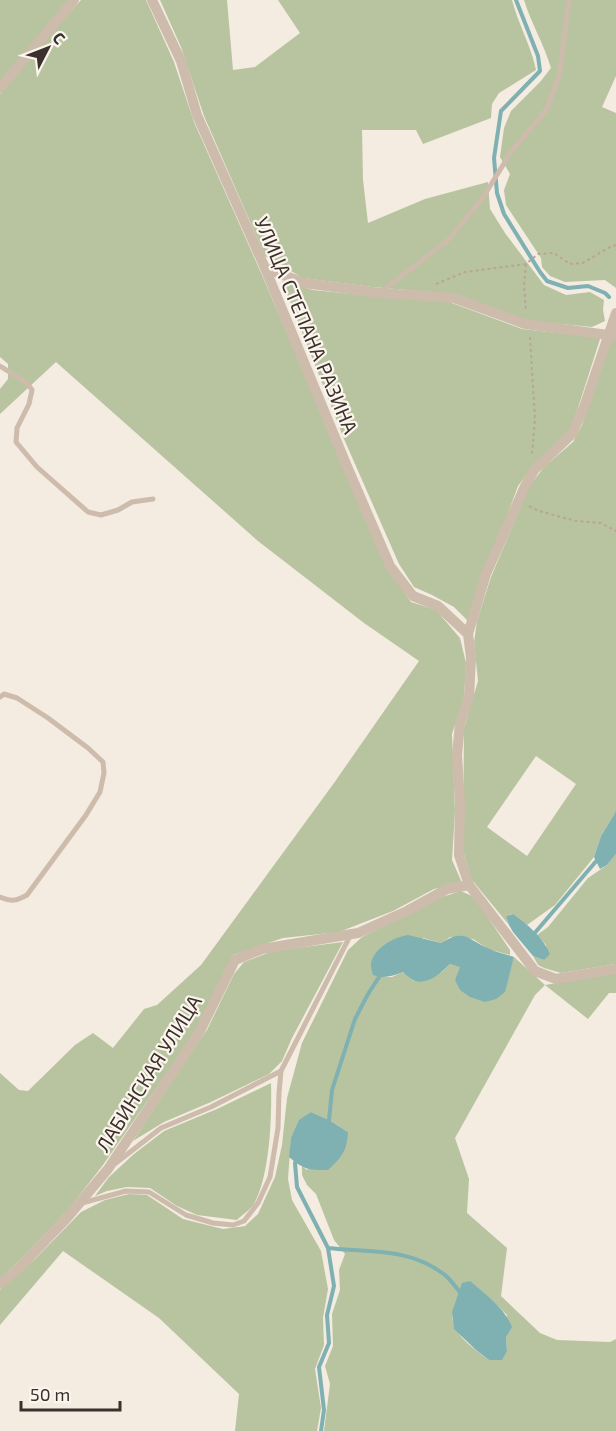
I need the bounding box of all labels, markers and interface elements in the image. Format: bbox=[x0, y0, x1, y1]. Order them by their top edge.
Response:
north arrow bbox=[18, 18, 78, 78]
text: С bbox=[49, 28, 70, 47]
street label: УЛИЦА СТЕПАНА РАЗИНА bbox=[250, 213, 364, 437]
street label: ЛАБИНСКАЯ УЛИЦА bbox=[90, 990, 206, 1156]
scale bar bbox=[21, 1374, 120, 1412]
text: 50 m bbox=[30, 1383, 70, 1405]

